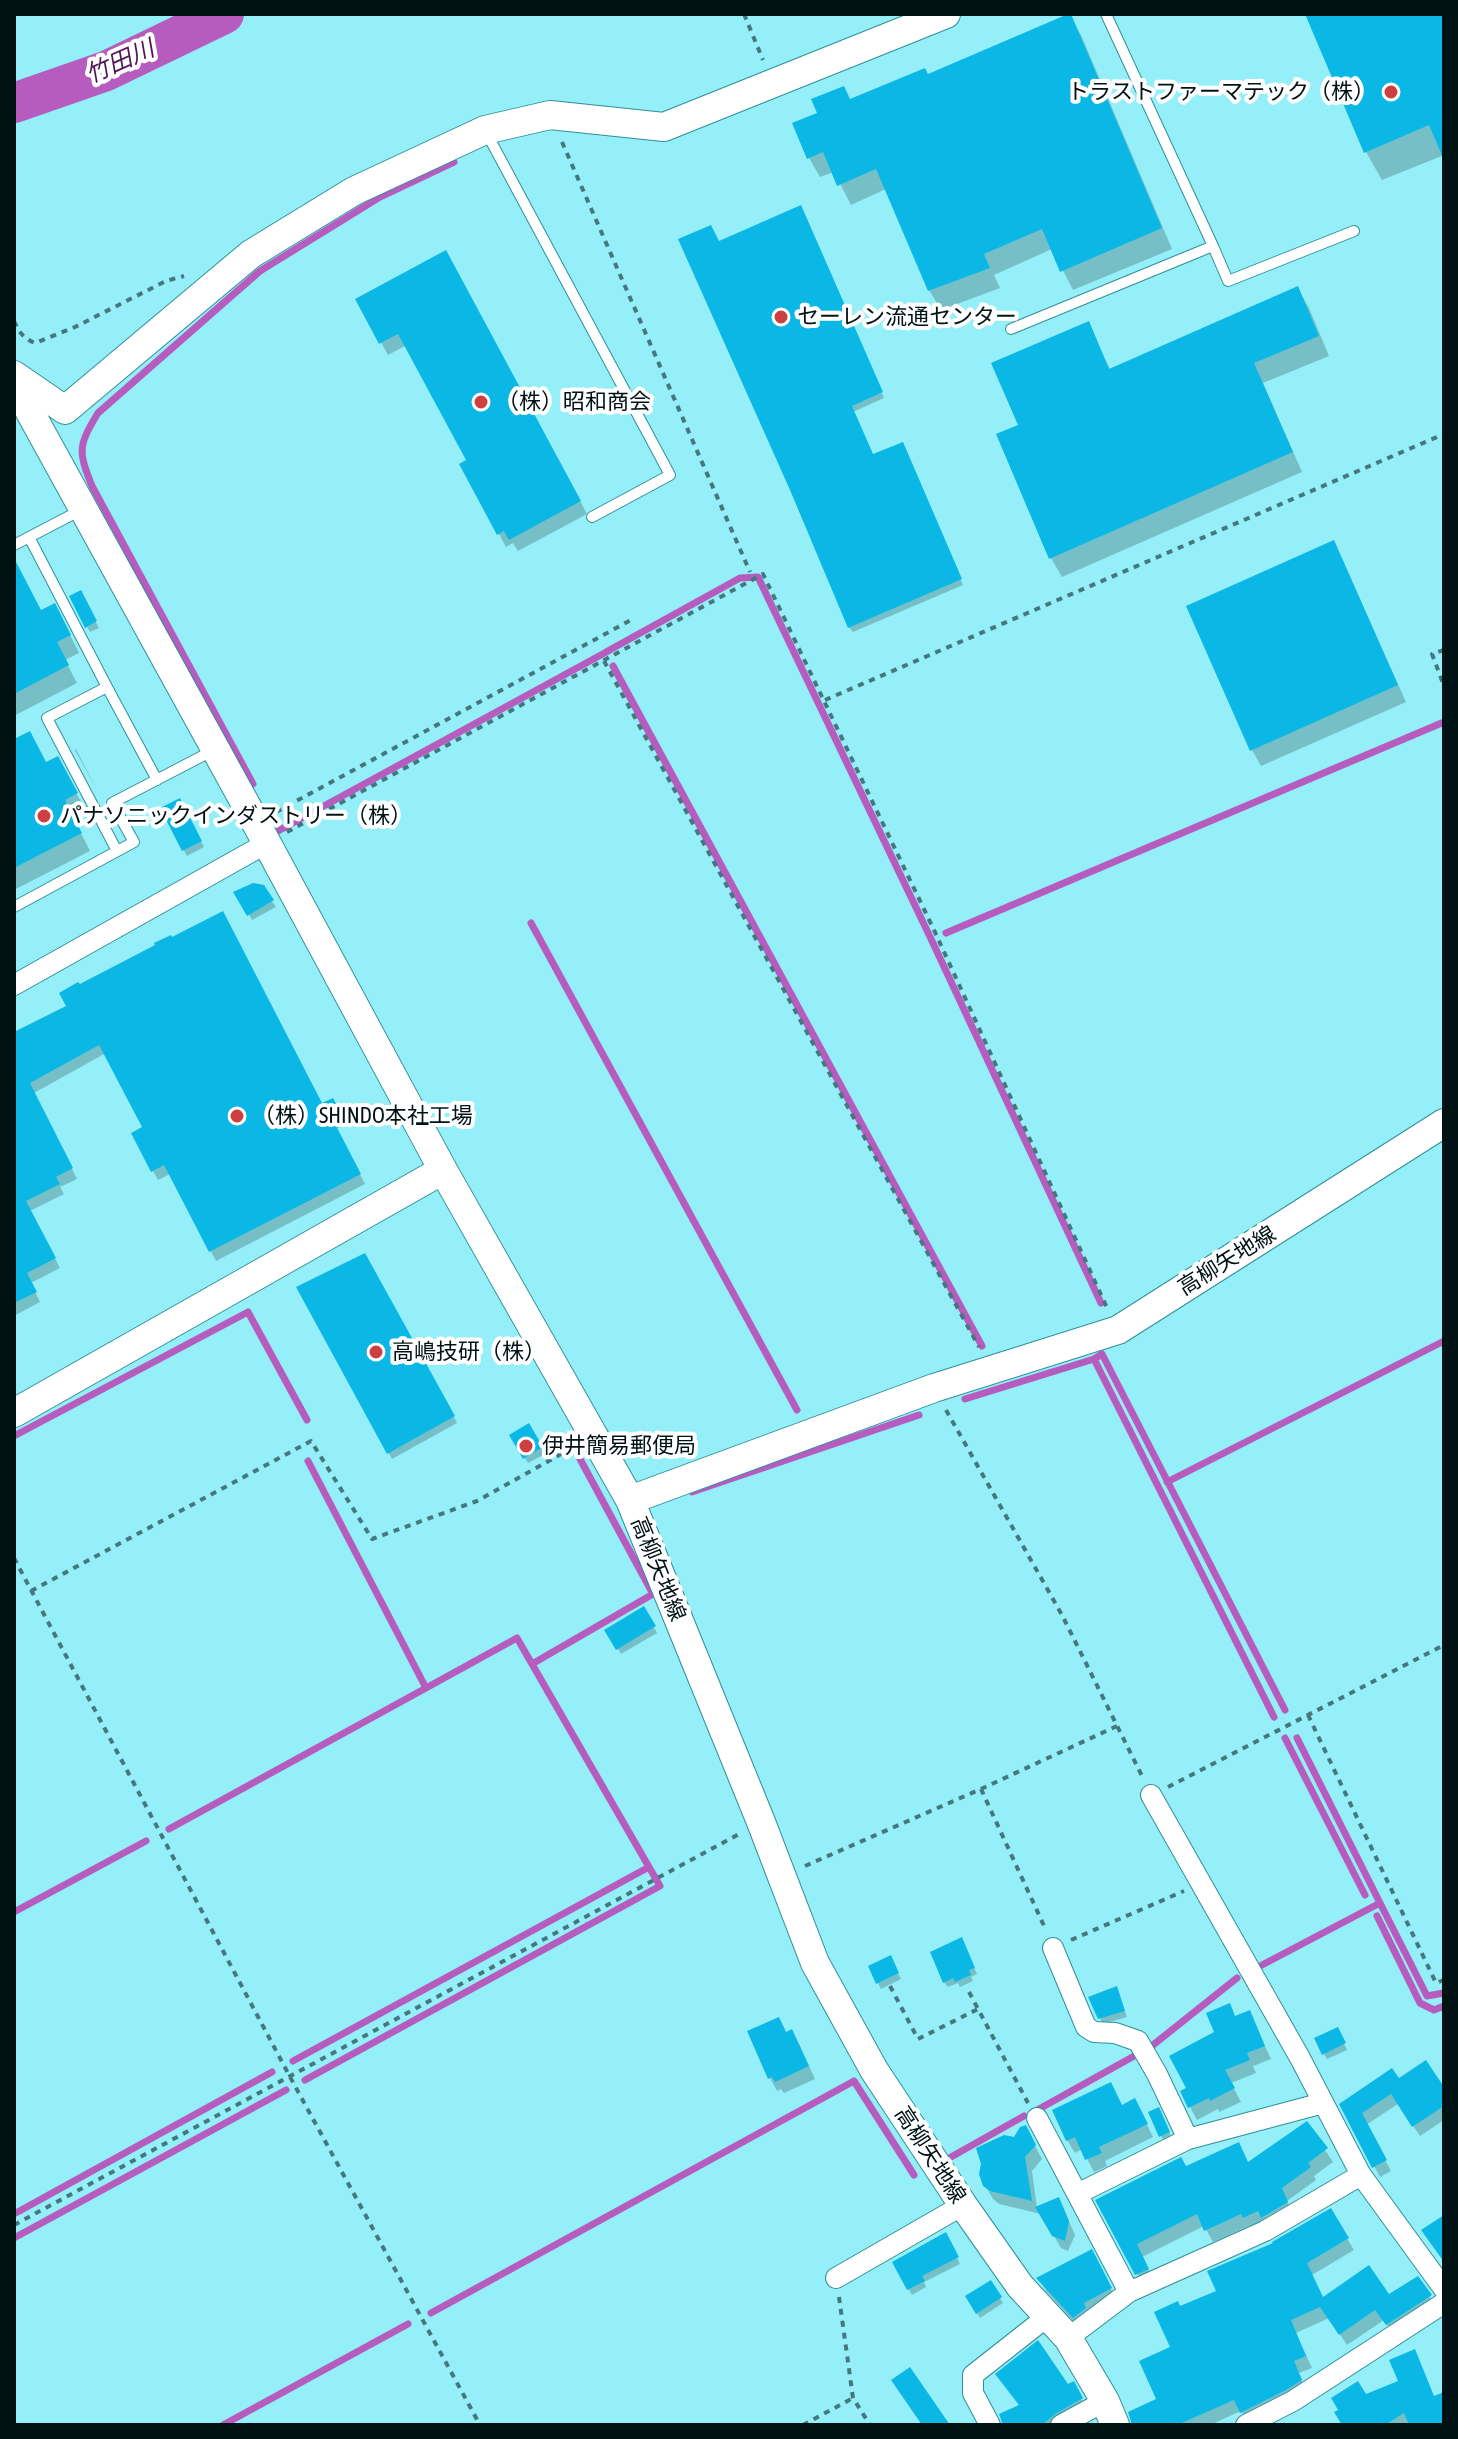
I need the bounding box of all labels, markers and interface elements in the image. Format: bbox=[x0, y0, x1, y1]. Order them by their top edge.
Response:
water label: 竹田川 bbox=[81, 34, 159, 90]
place label: トラストファーマテック（株） bbox=[1067, 79, 1375, 105]
marker: トラストファーマテック（株） bbox=[1382, 83, 1400, 101]
place label: セーレン流通センター bbox=[797, 304, 1017, 330]
marker: セーレン流通センター bbox=[772, 308, 790, 326]
place label: （株）昭和商会 bbox=[497, 389, 651, 415]
marker: （株）昭和商会 bbox=[472, 393, 490, 411]
place label: パナソニックインダストリー（株） bbox=[60, 803, 412, 829]
marker: パナソニックインダストリー（株） bbox=[35, 807, 53, 825]
place label: （株）SHINDO本社工場 bbox=[253, 1103, 473, 1129]
marker: （株）SHINDO本社工場 bbox=[228, 1107, 246, 1125]
street label: 高柳矢地線 bbox=[1173, 1221, 1281, 1301]
place label: 高嶋技研（株） bbox=[392, 1339, 546, 1365]
marker: 高嶋技研（株） bbox=[367, 1343, 385, 1361]
place label: 伊井簡易郵便局 bbox=[542, 1433, 696, 1459]
marker: 伊井簡易郵便局 bbox=[517, 1437, 535, 1455]
street label: 高柳矢地線 bbox=[625, 1513, 691, 1625]
street label: 高柳矢地線 bbox=[889, 2102, 971, 2208]

